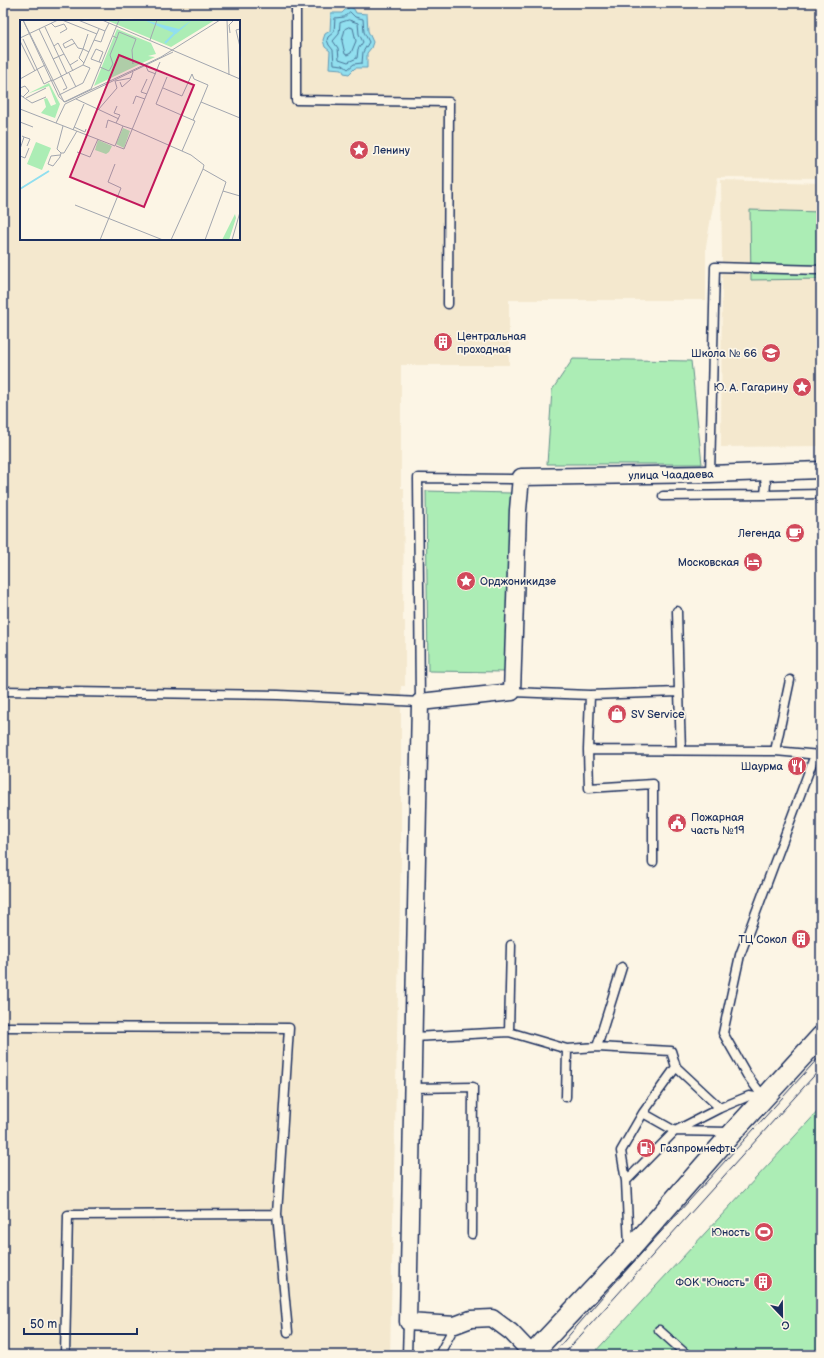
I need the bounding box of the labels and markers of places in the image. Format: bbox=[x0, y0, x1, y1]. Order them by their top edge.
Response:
place icon: Ленину bbox=[348, 139, 370, 161]
place label: Ленину bbox=[372, 144, 410, 157]
place label: Центральная проходная bbox=[457, 330, 526, 356]
building icon: Центральная проходная bbox=[432, 331, 454, 353]
school or university icon: Школа № 66 bbox=[760, 342, 782, 364]
place label: Школа № 66 bbox=[691, 347, 757, 360]
place icon: Ю. А. Гагарину bbox=[791, 376, 813, 398]
place label: Ю. А. Гагарину bbox=[714, 381, 788, 394]
cafe icon: Легенда bbox=[784, 522, 806, 544]
place label: Легенда bbox=[737, 527, 781, 540]
hotel icon: Московская bbox=[742, 551, 764, 573]
place label: Московская bbox=[678, 556, 739, 569]
place icon: Орджоникидзе bbox=[455, 570, 477, 592]
place label: Орджоникидзе bbox=[480, 575, 556, 588]
shop icon: SV Service bbox=[606, 703, 628, 725]
place label: SV Service bbox=[631, 708, 685, 721]
restaurant icon: Шаурма bbox=[786, 755, 808, 777]
place label: Шаурма bbox=[741, 760, 783, 773]
place label: Пожарная часть №19 bbox=[691, 811, 745, 837]
public building icon: Пожарная часть №19 bbox=[666, 812, 688, 834]
building icon: ТЦ Сокол bbox=[790, 928, 812, 950]
place label: ТЦ Сокол bbox=[738, 933, 787, 946]
fuel station icon: Газпромнефть bbox=[635, 1137, 657, 1159]
place label: Газпромнефть bbox=[660, 1142, 736, 1155]
sports icon: Юность bbox=[753, 1221, 775, 1243]
place label: Юность bbox=[711, 1226, 751, 1239]
building icon: ФОК "Юность" bbox=[752, 1271, 774, 1293]
place label: ФОК "Юность" bbox=[676, 1276, 749, 1289]

